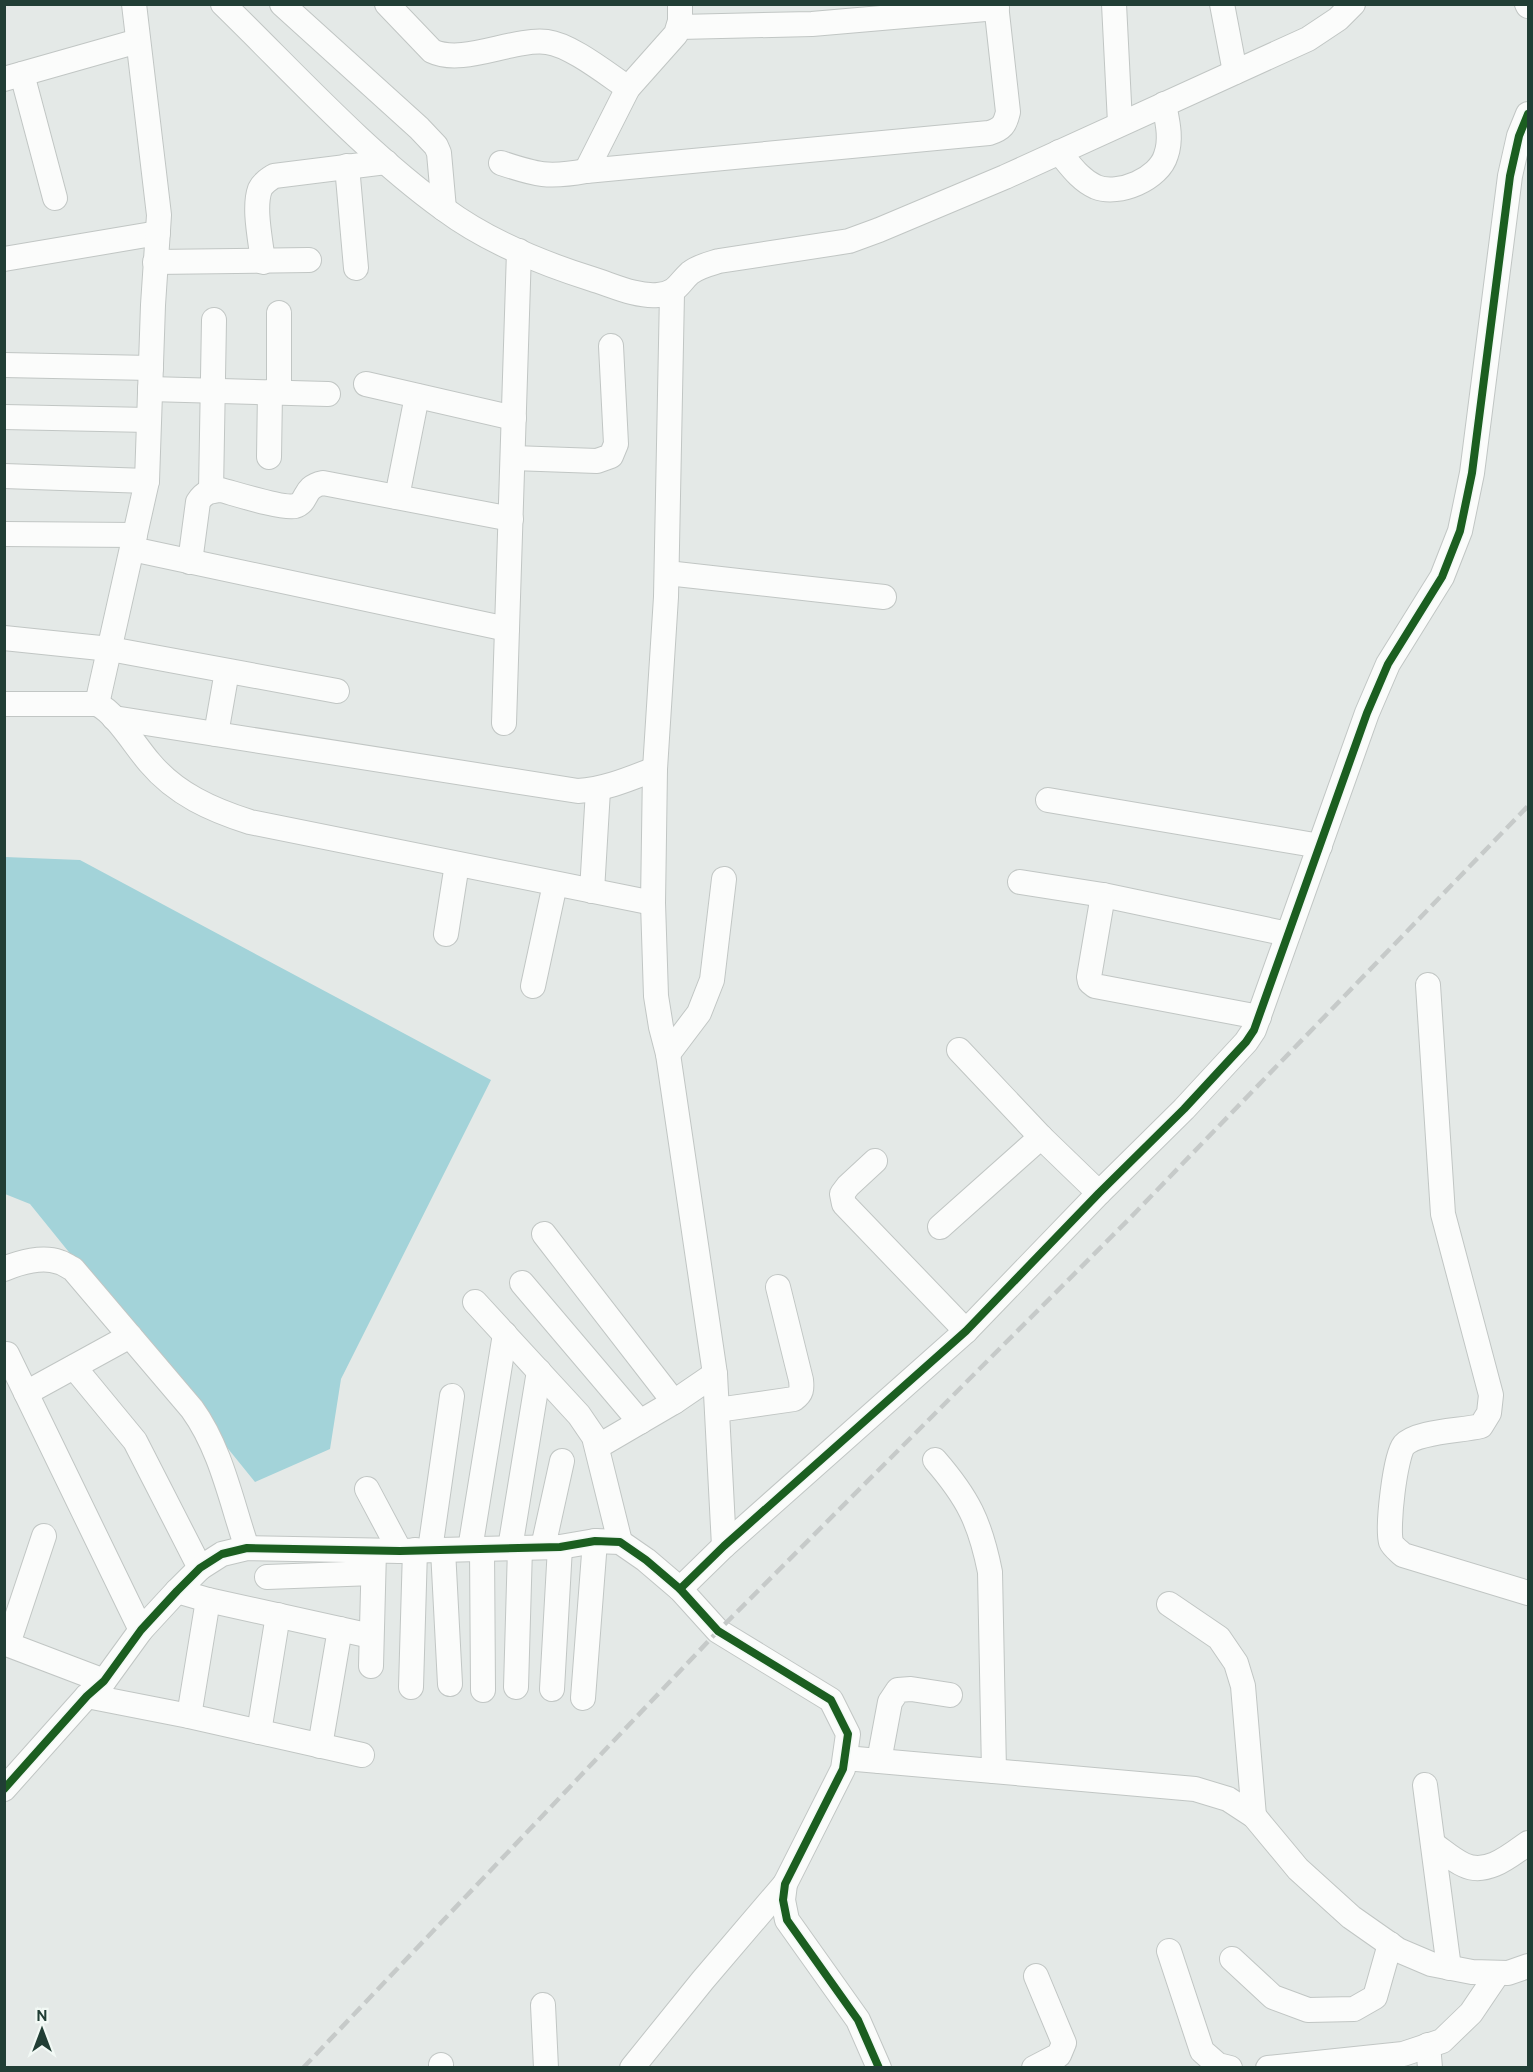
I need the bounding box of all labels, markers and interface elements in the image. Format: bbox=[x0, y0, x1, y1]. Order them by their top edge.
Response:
north arrow bbox=[12, 2000, 72, 2060]
text: N bbox=[36, 2006, 48, 2025]

